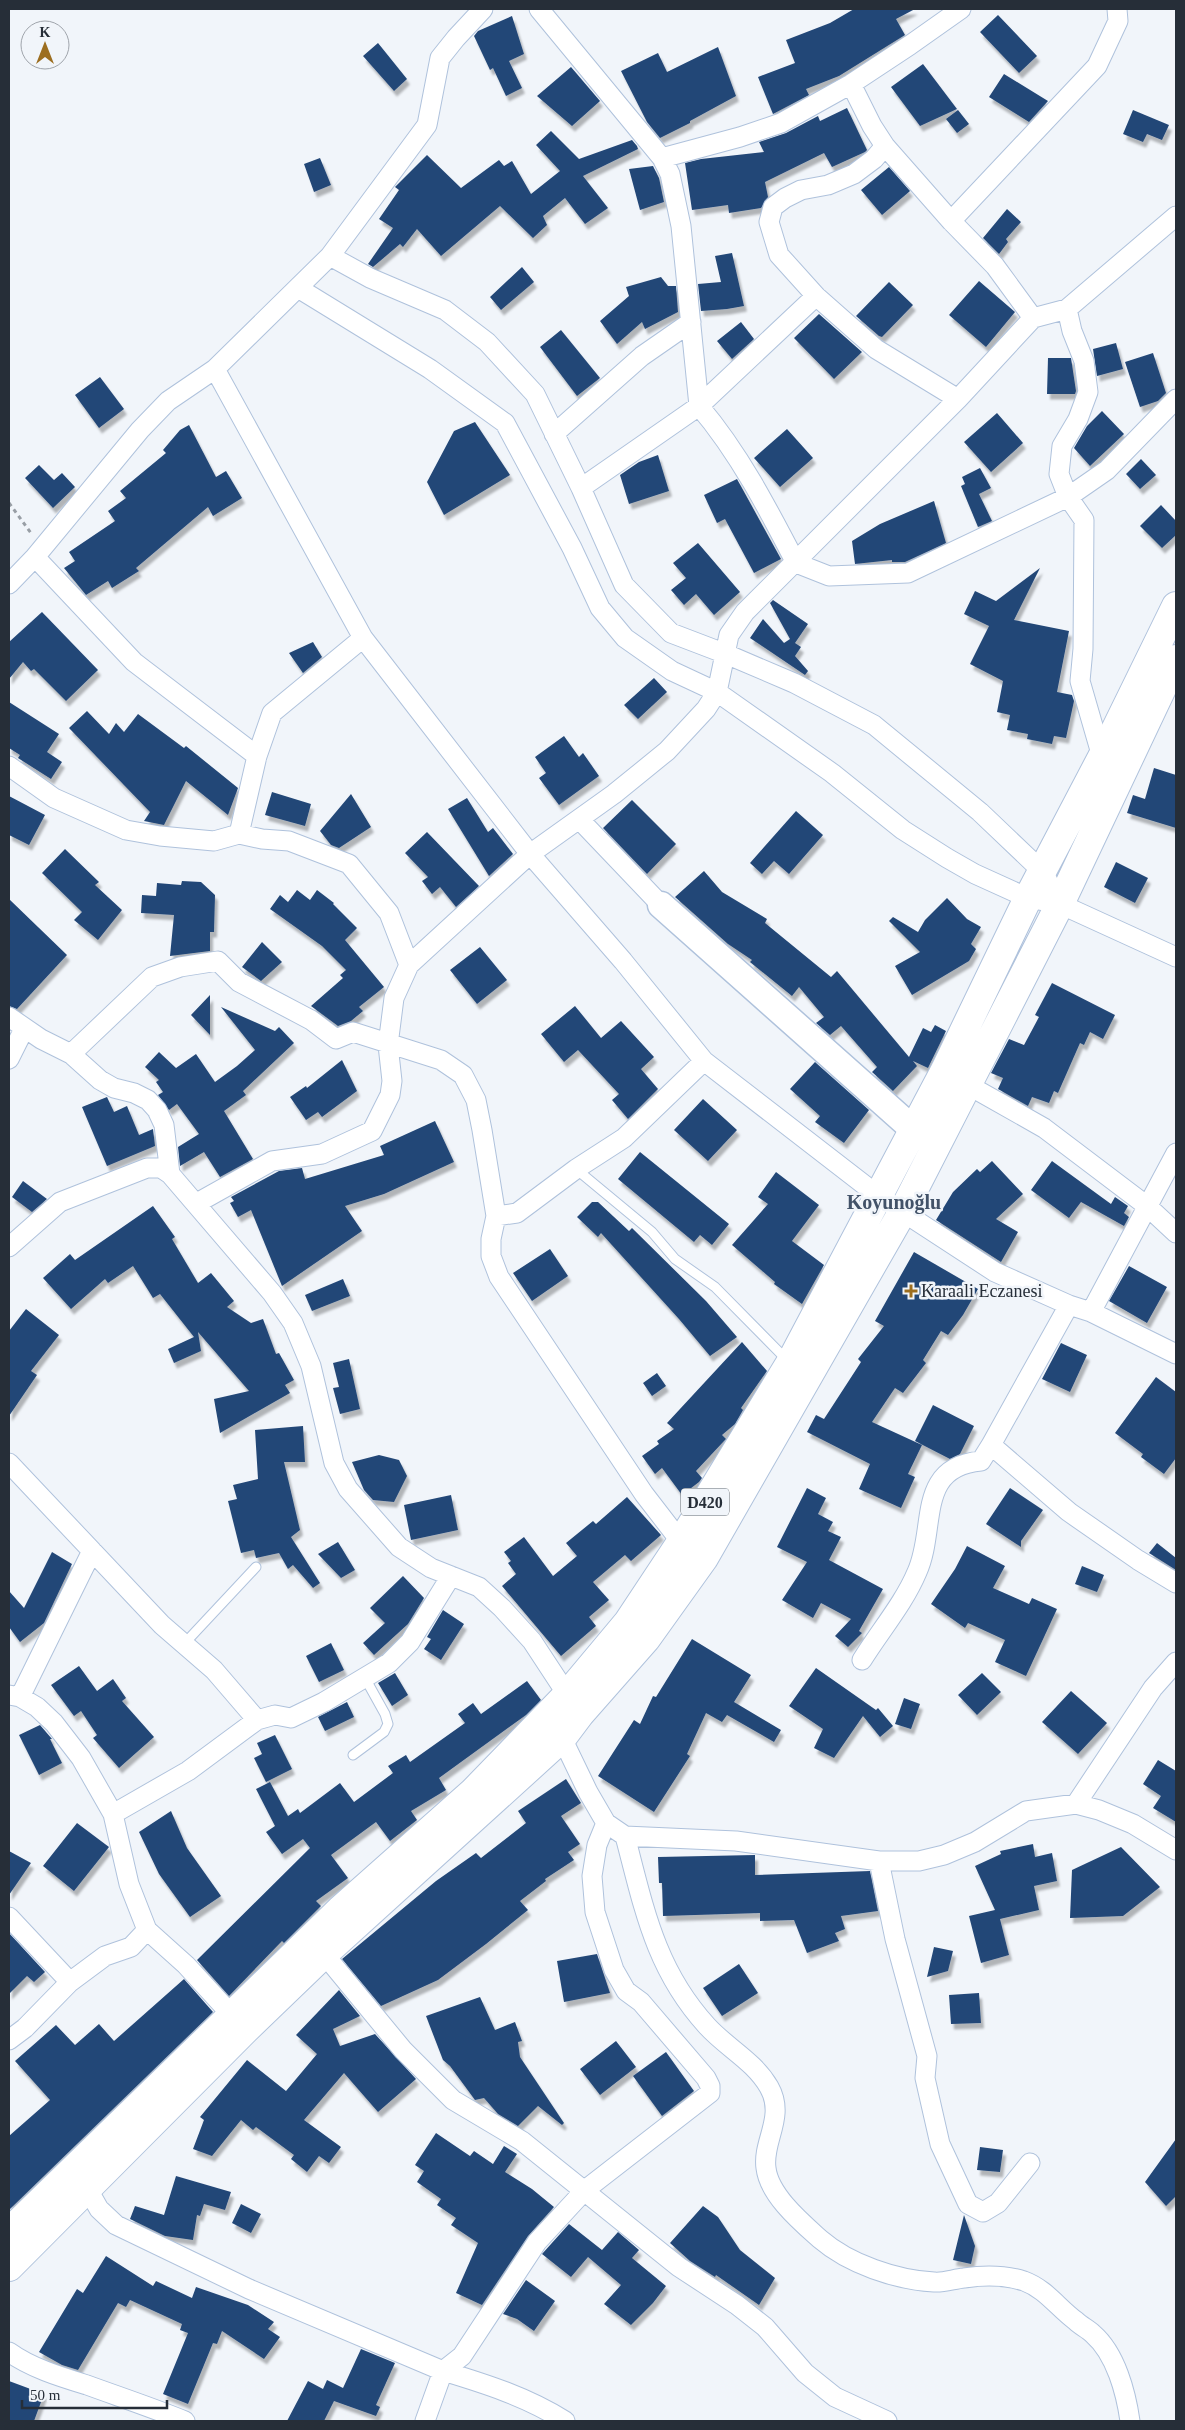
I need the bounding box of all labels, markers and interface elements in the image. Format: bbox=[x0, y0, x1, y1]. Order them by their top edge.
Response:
north arrow bbox=[20, 20, 70, 70]
text: K bbox=[40, 25, 51, 40]
district label: Koyunoğlu bbox=[847, 1191, 941, 1214]
place label: Karaali Eczanesi bbox=[921, 1281, 1042, 1301]
marker: Karaali Eczanesi bbox=[905, 1285, 917, 1297]
road number: D420 bbox=[681, 1488, 729, 1515]
scale bar bbox=[22, 2378, 168, 2410]
text: 50 m bbox=[30, 2387, 61, 2403]

